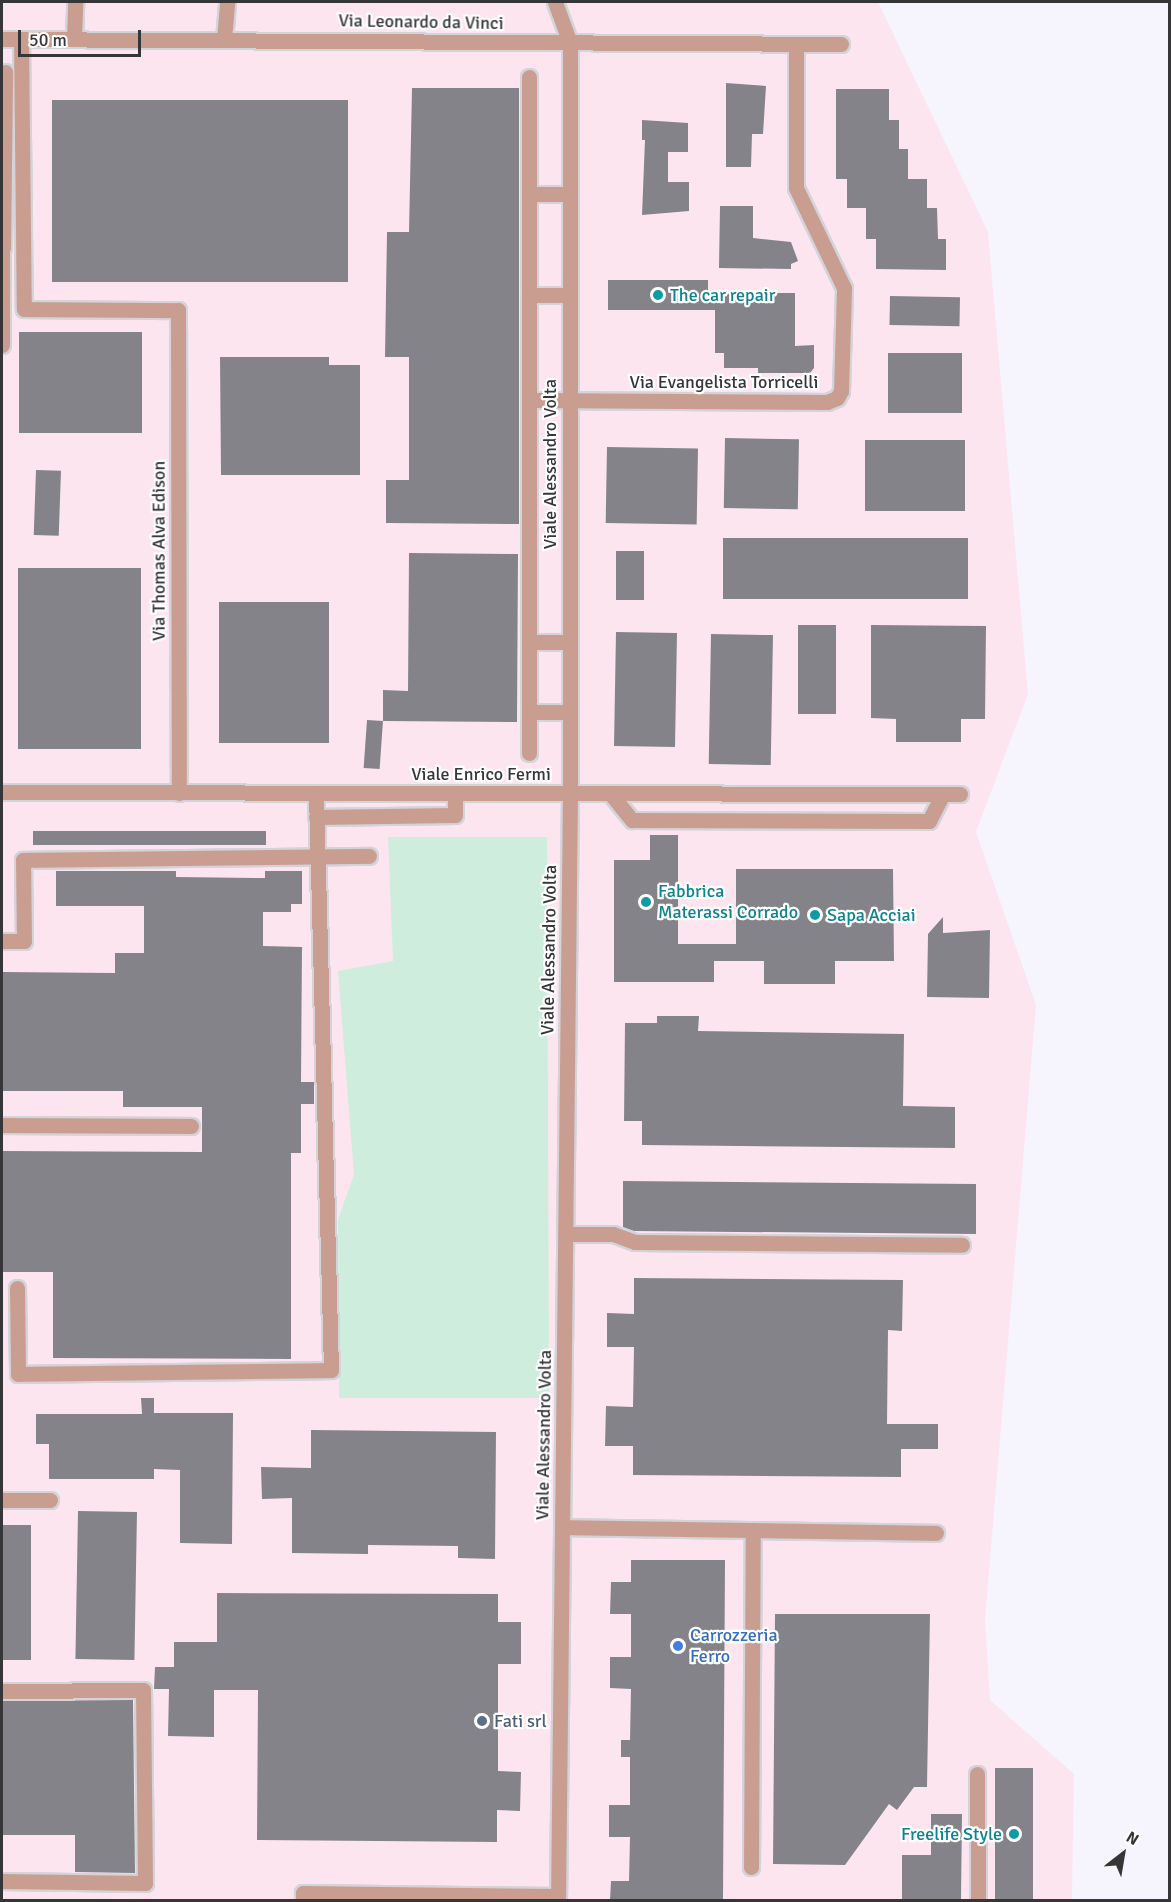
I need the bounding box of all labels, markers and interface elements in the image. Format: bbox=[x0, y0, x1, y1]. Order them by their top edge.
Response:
street label: Via Leonardo da Vinci bbox=[338, 10, 504, 34]
scale bar bbox=[21, 18, 144, 56]
text: 50 m bbox=[29, 29, 67, 51]
place label: The car repair bbox=[670, 284, 775, 306]
marker: The car repair bbox=[651, 288, 665, 302]
street label: Via Evangelista Torricelli bbox=[630, 371, 818, 393]
street label: Viale Alessandro Volta bbox=[539, 379, 561, 549]
street label: Via Thomas Alva Edison bbox=[148, 461, 170, 641]
street label: Viale Enrico Fermi bbox=[411, 763, 551, 785]
street label: Viale Alessandro Volta bbox=[537, 865, 561, 1035]
place label: Fabbrica Materassi Corrado bbox=[658, 881, 798, 924]
marker: Fabbrica Materassi Corrado bbox=[639, 895, 653, 909]
place label: Sapa Acciai bbox=[827, 904, 916, 926]
marker: Sapa Acciai bbox=[808, 908, 822, 922]
street label: Viale Alessandro Volta bbox=[532, 1350, 556, 1520]
place label: Carrozzeria Ferro bbox=[690, 1625, 778, 1668]
marker: Carrozzeria Ferro bbox=[671, 1639, 685, 1653]
place label: Fati srl bbox=[494, 1710, 547, 1732]
marker: Fati srl bbox=[475, 1714, 489, 1728]
place label: Freelife Style bbox=[901, 1823, 1002, 1845]
north arrow bbox=[1093, 1824, 1153, 1884]
marker: Freelife Style bbox=[1007, 1827, 1021, 1841]
text: N bbox=[1122, 1827, 1142, 1850]

